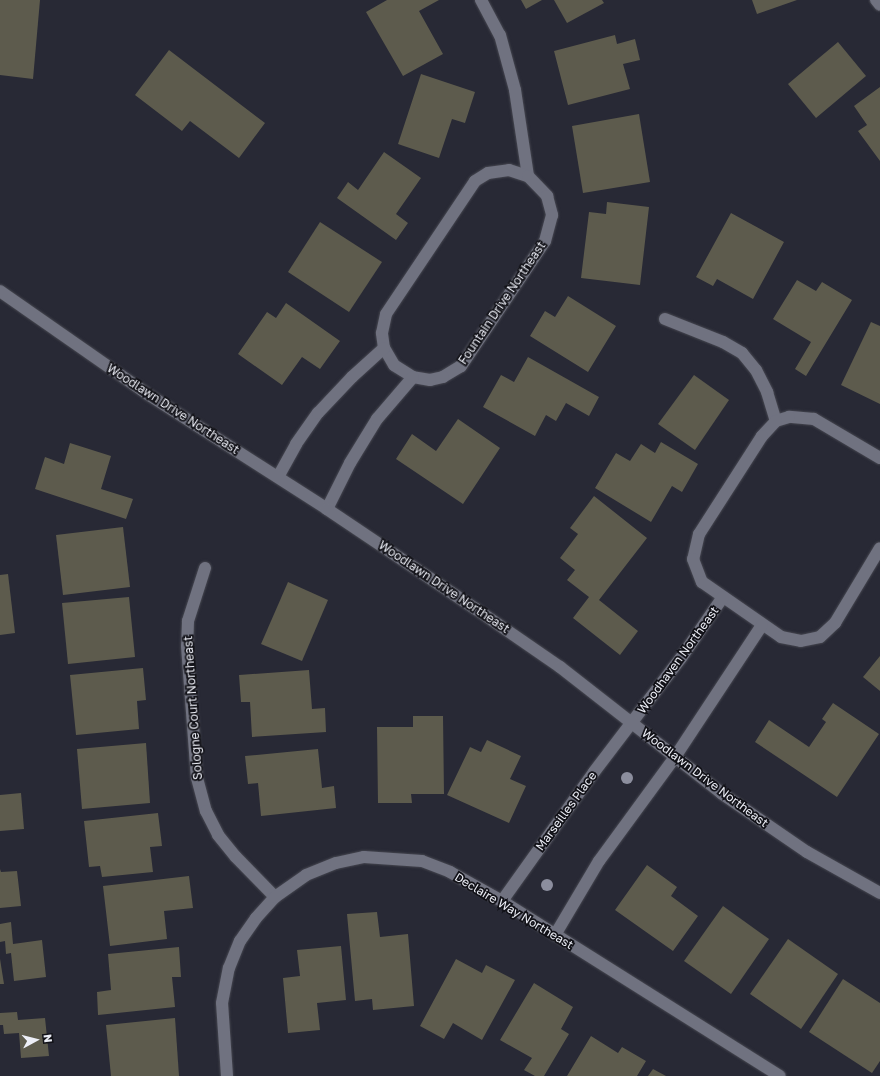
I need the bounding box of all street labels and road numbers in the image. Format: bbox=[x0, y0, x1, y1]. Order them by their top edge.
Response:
street label: Fountain Drive Northeast bbox=[455, 239, 549, 367]
street label: Woodlawn Drive Northeast bbox=[104, 361, 242, 457]
street label: Woodlawn Drive Northeast bbox=[376, 538, 512, 636]
street label: Woodhaven Northeast bbox=[634, 604, 722, 716]
street label: Sologne Court Northeast bbox=[181, 636, 205, 780]
street label: Woodlawn Drive Northeast bbox=[639, 726, 771, 830]
street label: Marseilles Place bbox=[532, 769, 600, 853]
street label: Declaire Way Northeast bbox=[452, 870, 576, 952]

